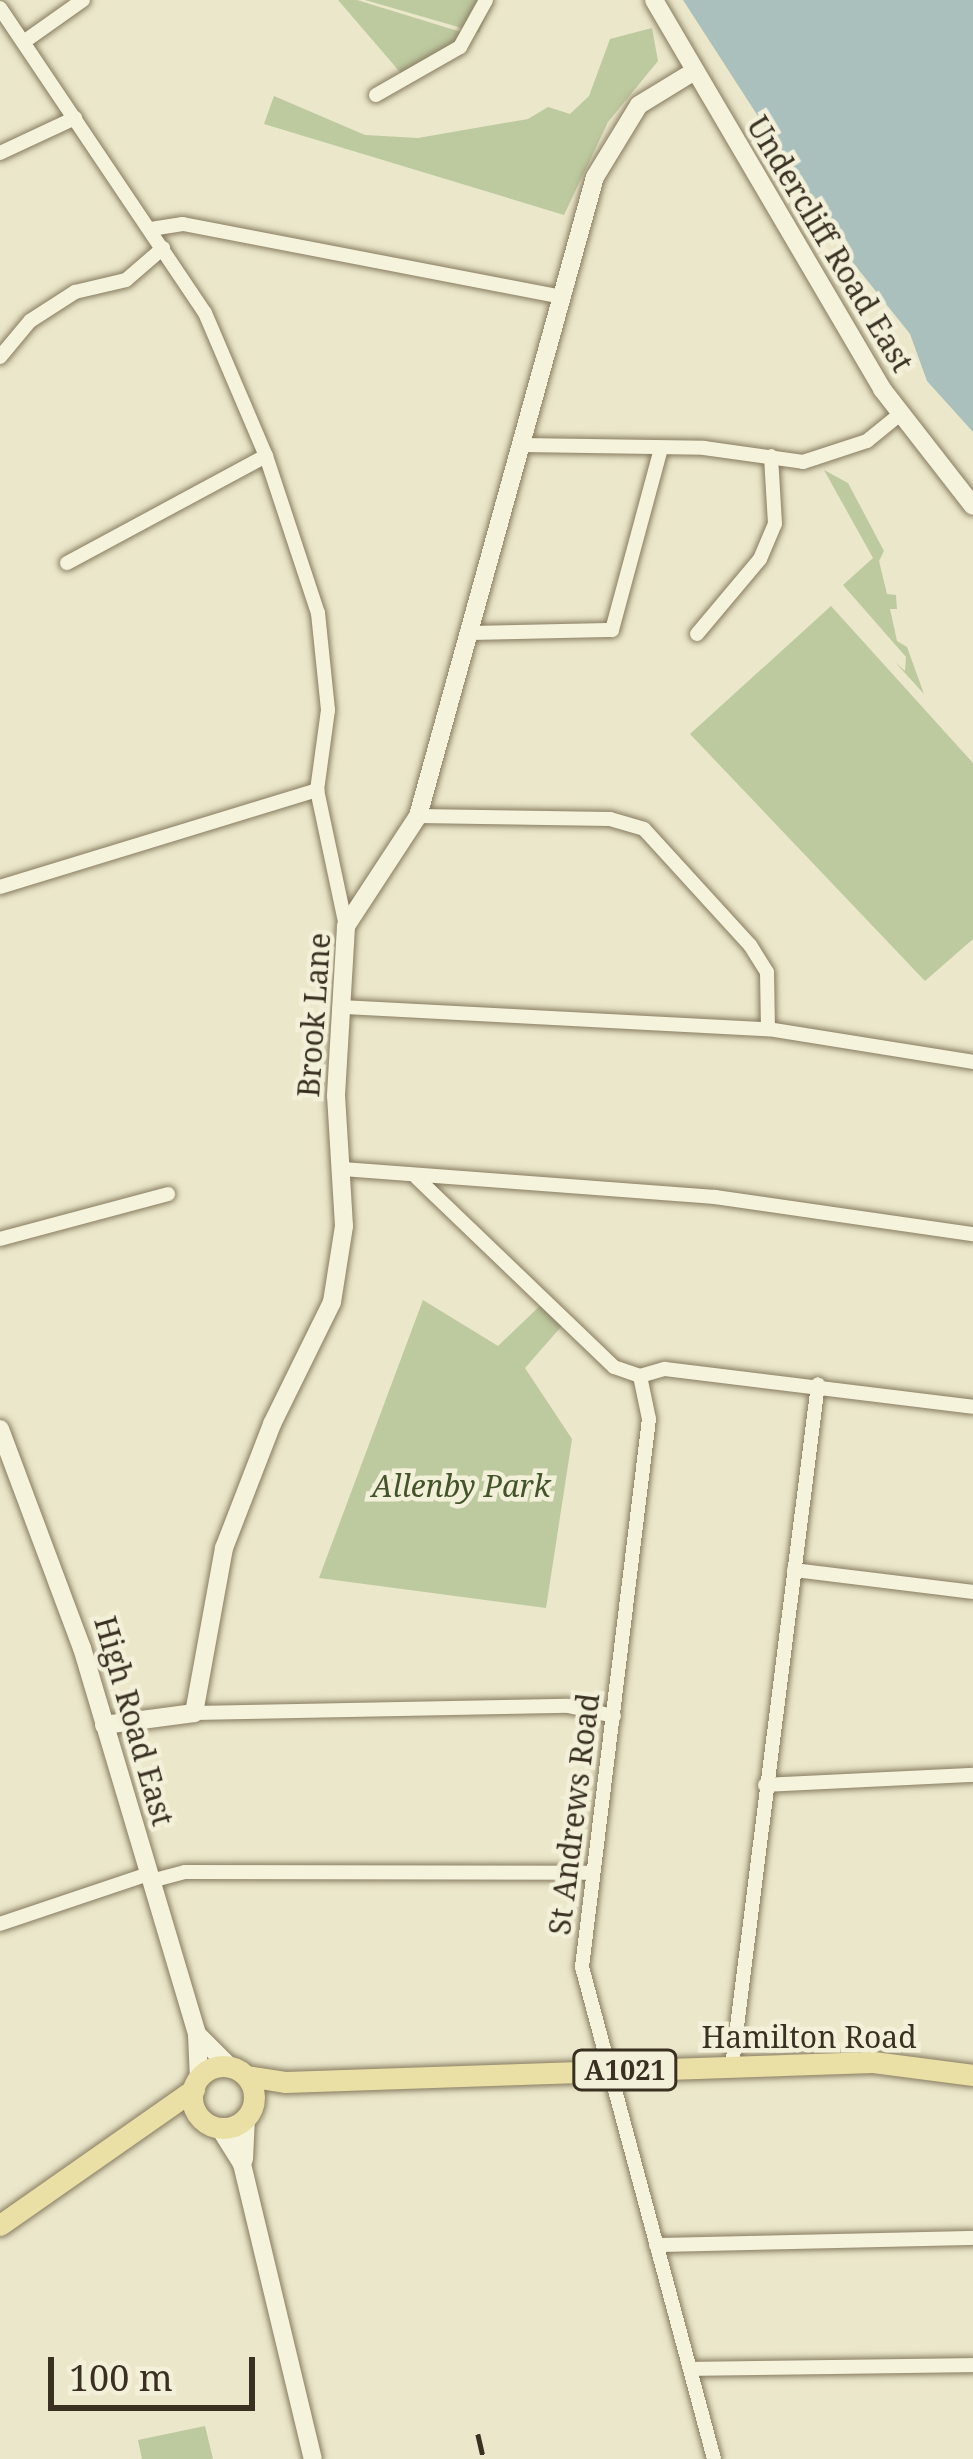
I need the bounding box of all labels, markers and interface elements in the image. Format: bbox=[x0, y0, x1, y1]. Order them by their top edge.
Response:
street label: Undercliff Road East bbox=[739, 110, 921, 378]
street label: Brook Lane bbox=[290, 932, 338, 1098]
park label: Allenby Park bbox=[371, 1468, 551, 1504]
street label: High Road East bbox=[87, 1612, 181, 1830]
street label: St Andrews Road bbox=[541, 1691, 607, 1937]
street label: Hamilton Road bbox=[701, 2019, 917, 2055]
road number: A1021 bbox=[571, 2049, 679, 2091]
scale bar bbox=[54, 2333, 261, 2407]
text: 100 m bbox=[69, 2353, 173, 2402]

